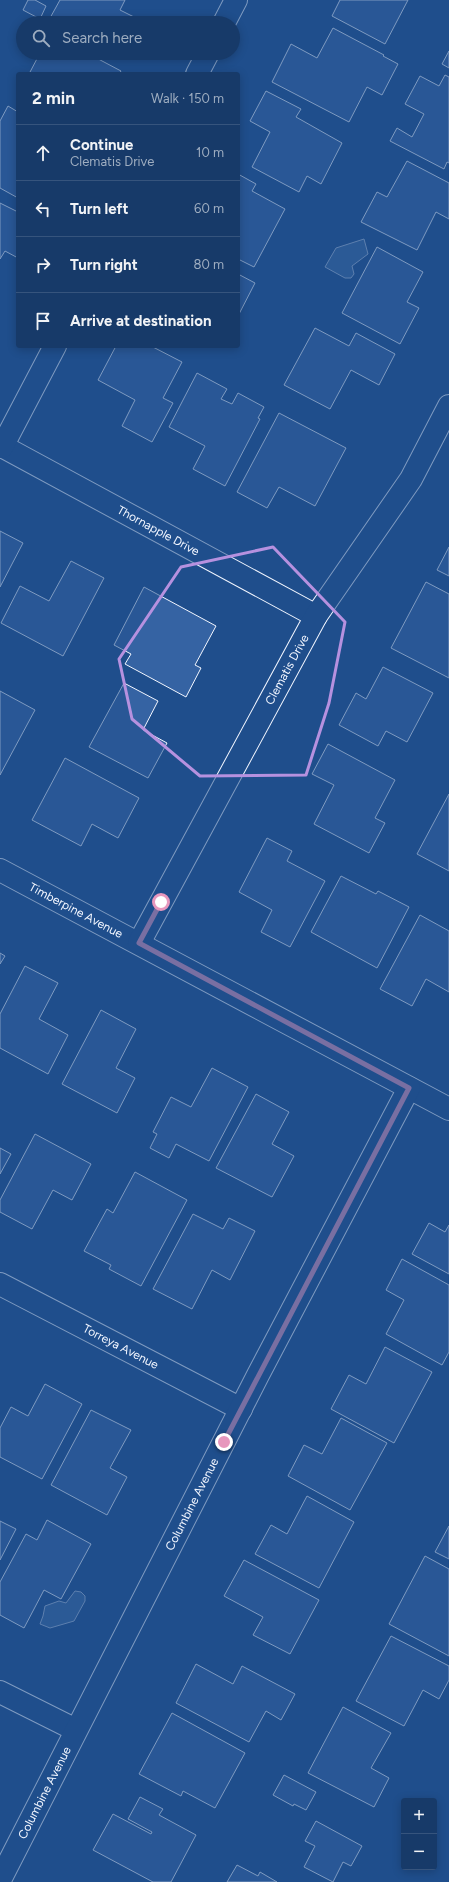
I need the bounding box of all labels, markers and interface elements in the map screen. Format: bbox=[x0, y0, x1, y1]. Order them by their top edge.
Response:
search box bbox=[16, 16, 240, 60]
icon: search bbox=[30, 27, 52, 49]
text: Search here bbox=[62, 29, 142, 47]
text: 2 min bbox=[32, 88, 75, 108]
text: Walk · 150 m bbox=[151, 91, 224, 106]
text: Continue bbox=[70, 136, 133, 154]
icon: ahead bbox=[32, 142, 54, 164]
text: 10 m bbox=[196, 145, 224, 160]
text: Clematis Drive bbox=[70, 154, 154, 169]
icon: left bbox=[32, 198, 54, 220]
text: Turn left bbox=[70, 200, 128, 218]
text: 60 m bbox=[194, 201, 224, 216]
icon: right bbox=[32, 254, 54, 276]
text: Turn right bbox=[70, 256, 138, 274]
text: 80 m bbox=[193, 257, 224, 272]
icon: arrive bbox=[32, 310, 54, 332]
text: Arrive at destination bbox=[70, 312, 211, 330]
street label: Thornapple Drive bbox=[115, 503, 202, 559]
street label: Clematis Drive bbox=[262, 632, 312, 707]
street label: Timberpine Avenue bbox=[27, 880, 126, 941]
route start bbox=[152, 893, 170, 911]
street label: Torreya Avenue bbox=[81, 1321, 161, 1372]
route end bbox=[215, 1433, 233, 1451]
street label: Columbine Avenue bbox=[163, 1455, 222, 1553]
street label: Columbine Avenue bbox=[15, 1744, 74, 1841]
map controls bbox=[401, 1798, 437, 1870]
button: + bbox=[401, 1798, 437, 1834]
button: − bbox=[401, 1834, 437, 1870]

